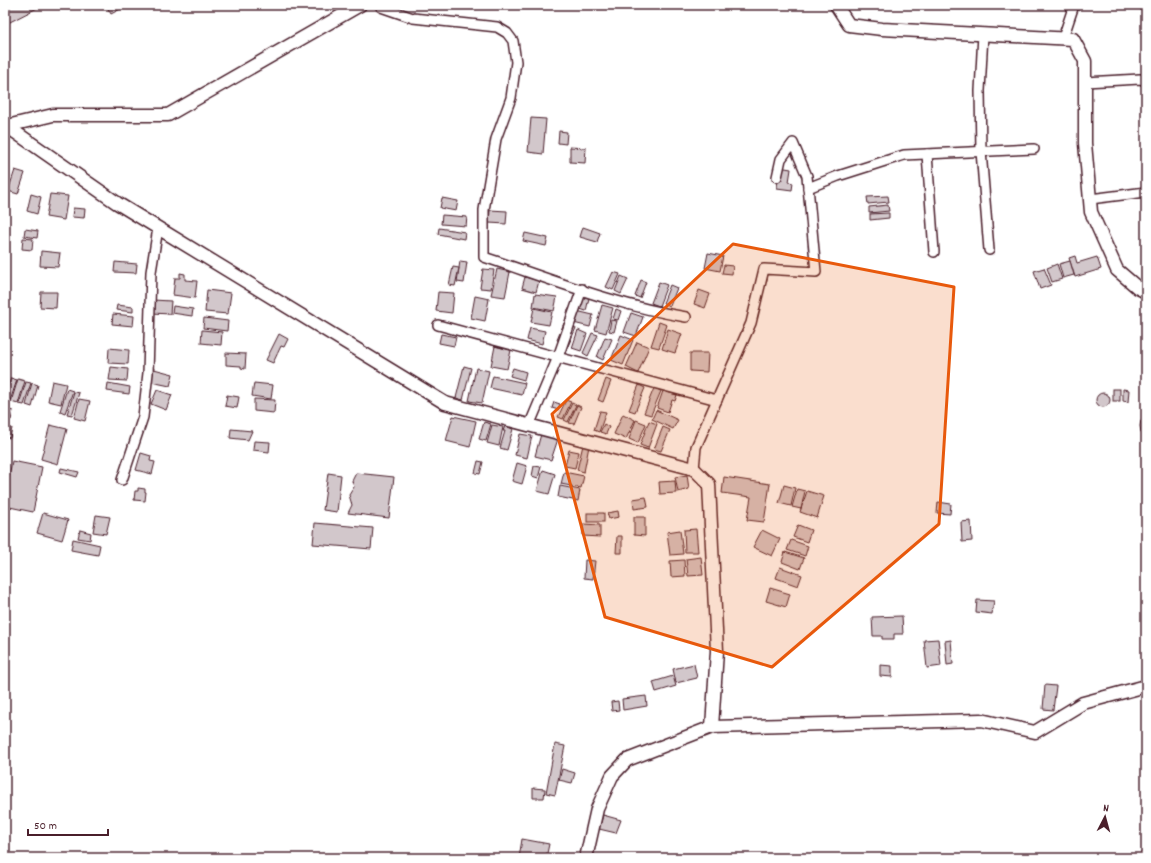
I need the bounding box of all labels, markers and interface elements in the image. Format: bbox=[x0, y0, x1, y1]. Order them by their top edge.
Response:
north arrow bbox=[1085, 797, 1125, 837]
text: N bbox=[1102, 801, 1110, 817]
scale bar bbox=[28, 811, 108, 837]
text: 50 m bbox=[34, 818, 57, 835]

